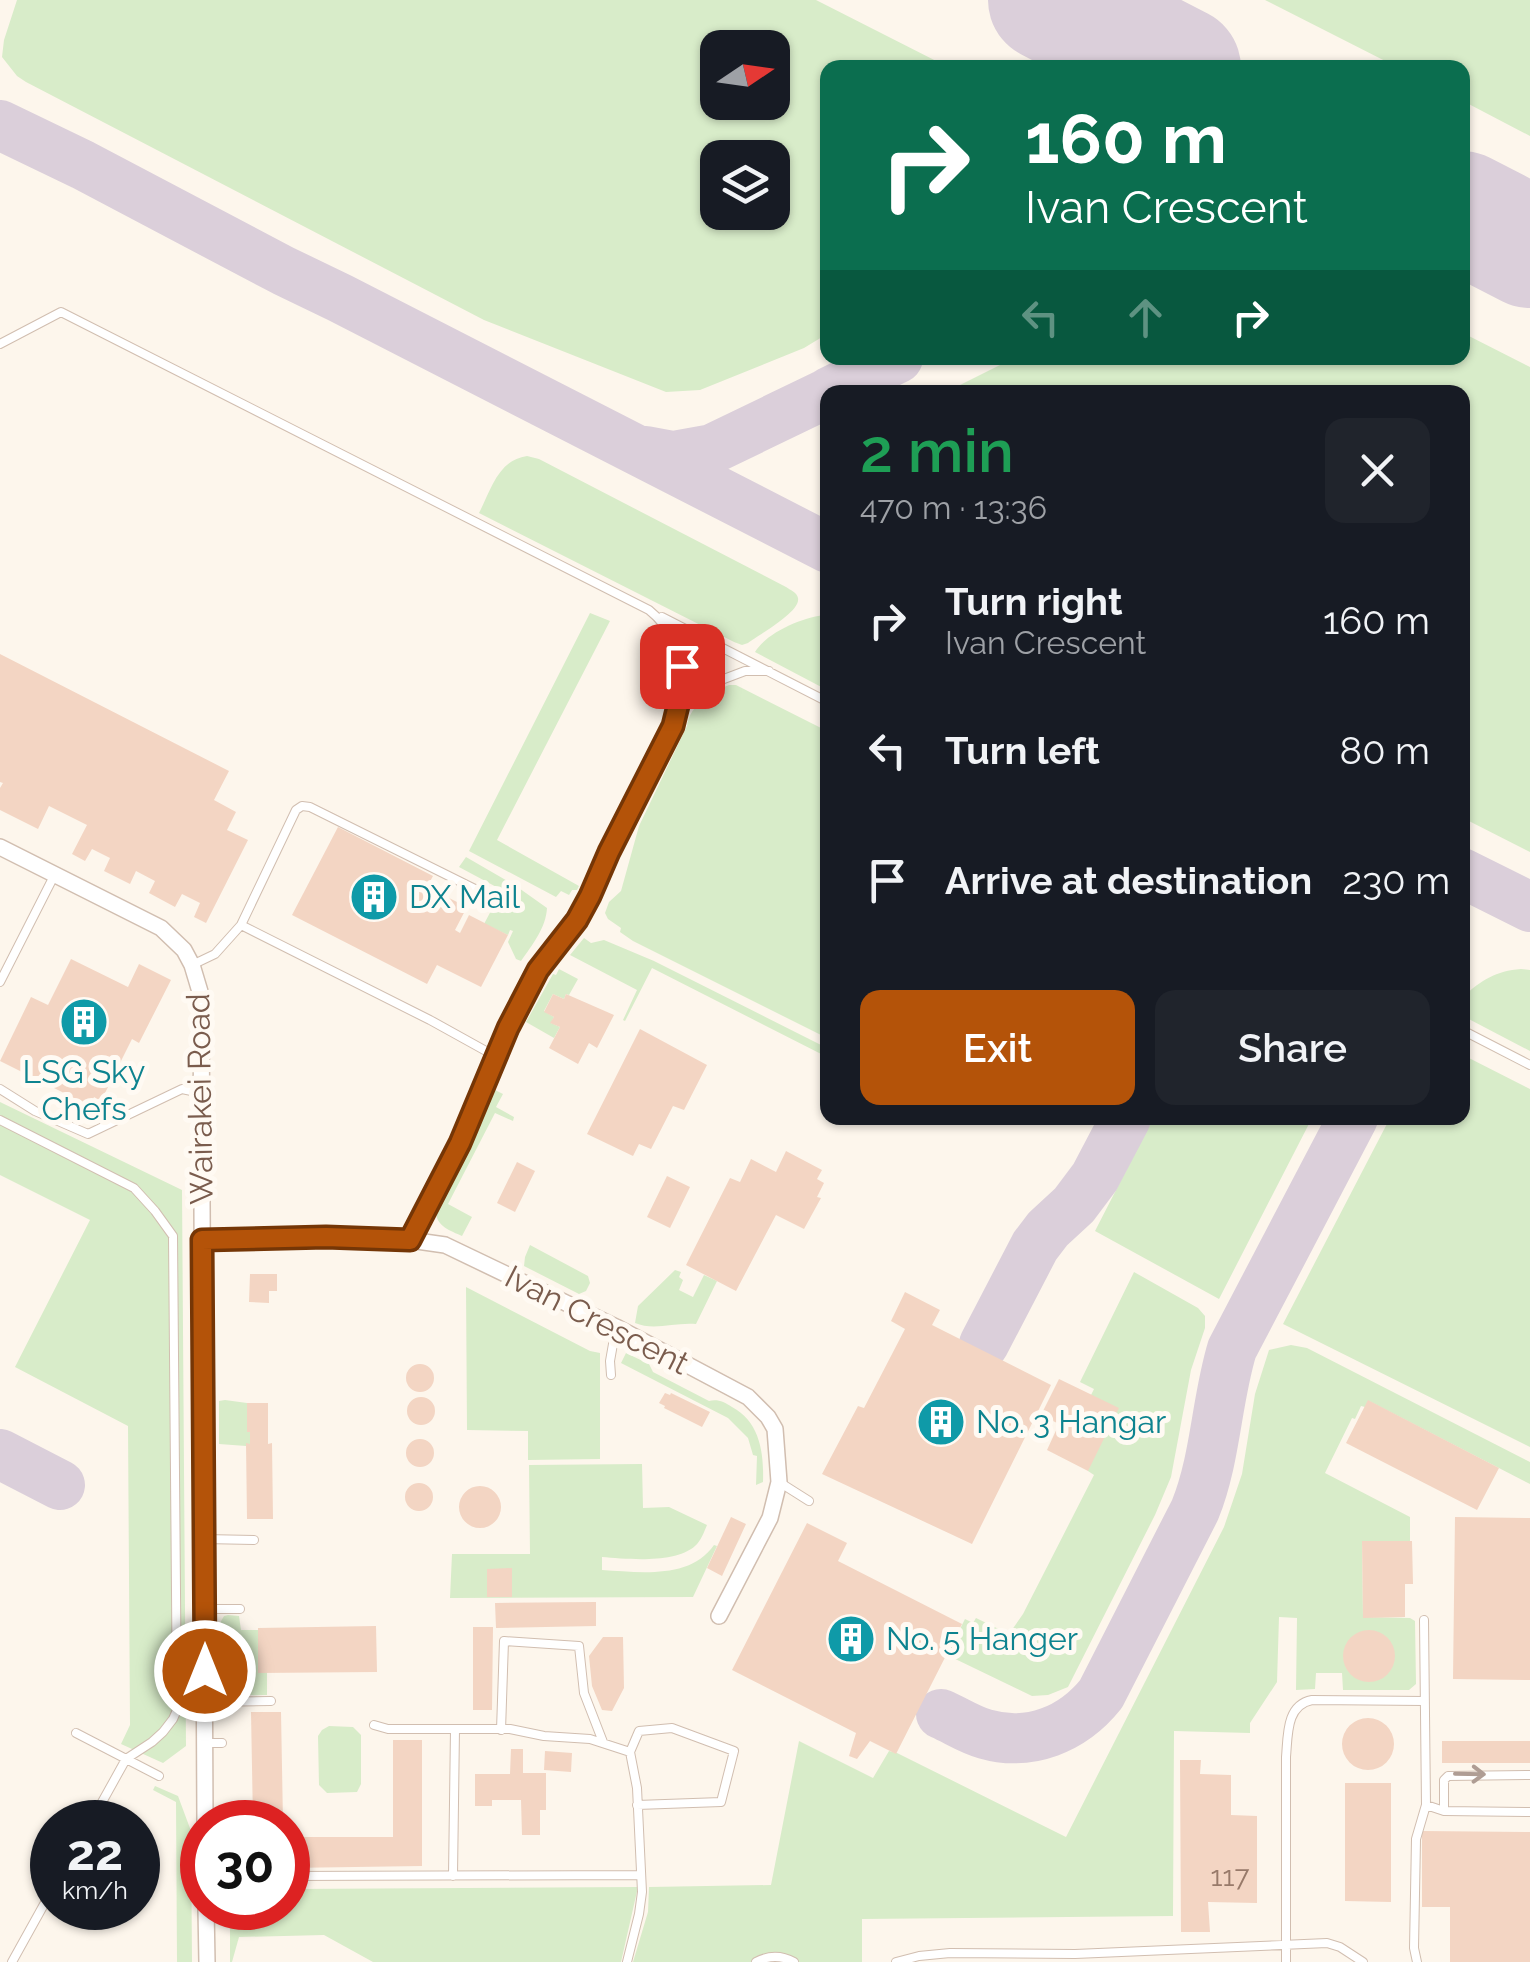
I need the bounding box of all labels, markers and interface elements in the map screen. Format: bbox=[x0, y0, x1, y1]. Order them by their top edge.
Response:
north arrow bbox=[700, 30, 790, 120]
map controls bbox=[700, 30, 790, 230]
text: 160 m bbox=[1025, 97, 1227, 179]
icon: right bbox=[860, 100, 990, 230]
button: layers bbox=[700, 140, 790, 230]
text: Ivan Crescent bbox=[1025, 181, 1308, 234]
icon: left bbox=[1013, 290, 1068, 345]
icon: ahead bbox=[1118, 290, 1173, 345]
icon: right bbox=[1223, 290, 1278, 345]
text: 2 min bbox=[860, 416, 1014, 486]
button: close bbox=[1325, 418, 1430, 523]
text: 470 m · 13:36 bbox=[860, 489, 1047, 526]
text: Turn right bbox=[945, 579, 1122, 624]
icon: right bbox=[860, 593, 915, 648]
text: 160 m bbox=[1323, 598, 1430, 643]
pin bbox=[640, 624, 725, 709]
text: Ivan Crescent bbox=[945, 624, 1146, 661]
icon: arrive bbox=[655, 639, 710, 694]
icon: left bbox=[860, 723, 915, 778]
text: Turn left bbox=[945, 728, 1100, 773]
text: 80 m bbox=[1340, 728, 1430, 773]
icon: arrive bbox=[860, 853, 915, 908]
text: Arrive at destination bbox=[945, 858, 1312, 903]
text: 230 m bbox=[1342, 858, 1450, 903]
building icon: DX Mail bbox=[348, 871, 400, 923]
place label: DX Mail bbox=[409, 878, 520, 915]
button: Exit bbox=[860, 990, 1135, 1105]
button: Share bbox=[1155, 990, 1430, 1105]
street label: Wairakei Road bbox=[179, 993, 220, 1205]
building icon: LSG Sky Chefs bbox=[58, 996, 110, 1048]
place label: LSG Sky Chefs bbox=[23, 1053, 145, 1127]
street label: Ivan Crescent bbox=[499, 1257, 695, 1382]
building icon: No. 3 Hangar bbox=[915, 1396, 967, 1448]
place label: No. 3 Hangar bbox=[976, 1403, 1166, 1440]
building icon: No. 5 Hanger bbox=[825, 1613, 877, 1665]
position arrow bbox=[153, 1619, 257, 1723]
place label: No. 5 Hanger bbox=[886, 1620, 1078, 1657]
one-way arrow bbox=[1454, 1765, 1486, 1784]
speed limit sign: 30 bbox=[180, 1800, 310, 1930]
text: 22 bbox=[67, 1823, 123, 1882]
house number: 117 bbox=[1211, 1860, 1249, 1893]
text: km/h bbox=[62, 1875, 128, 1905]

